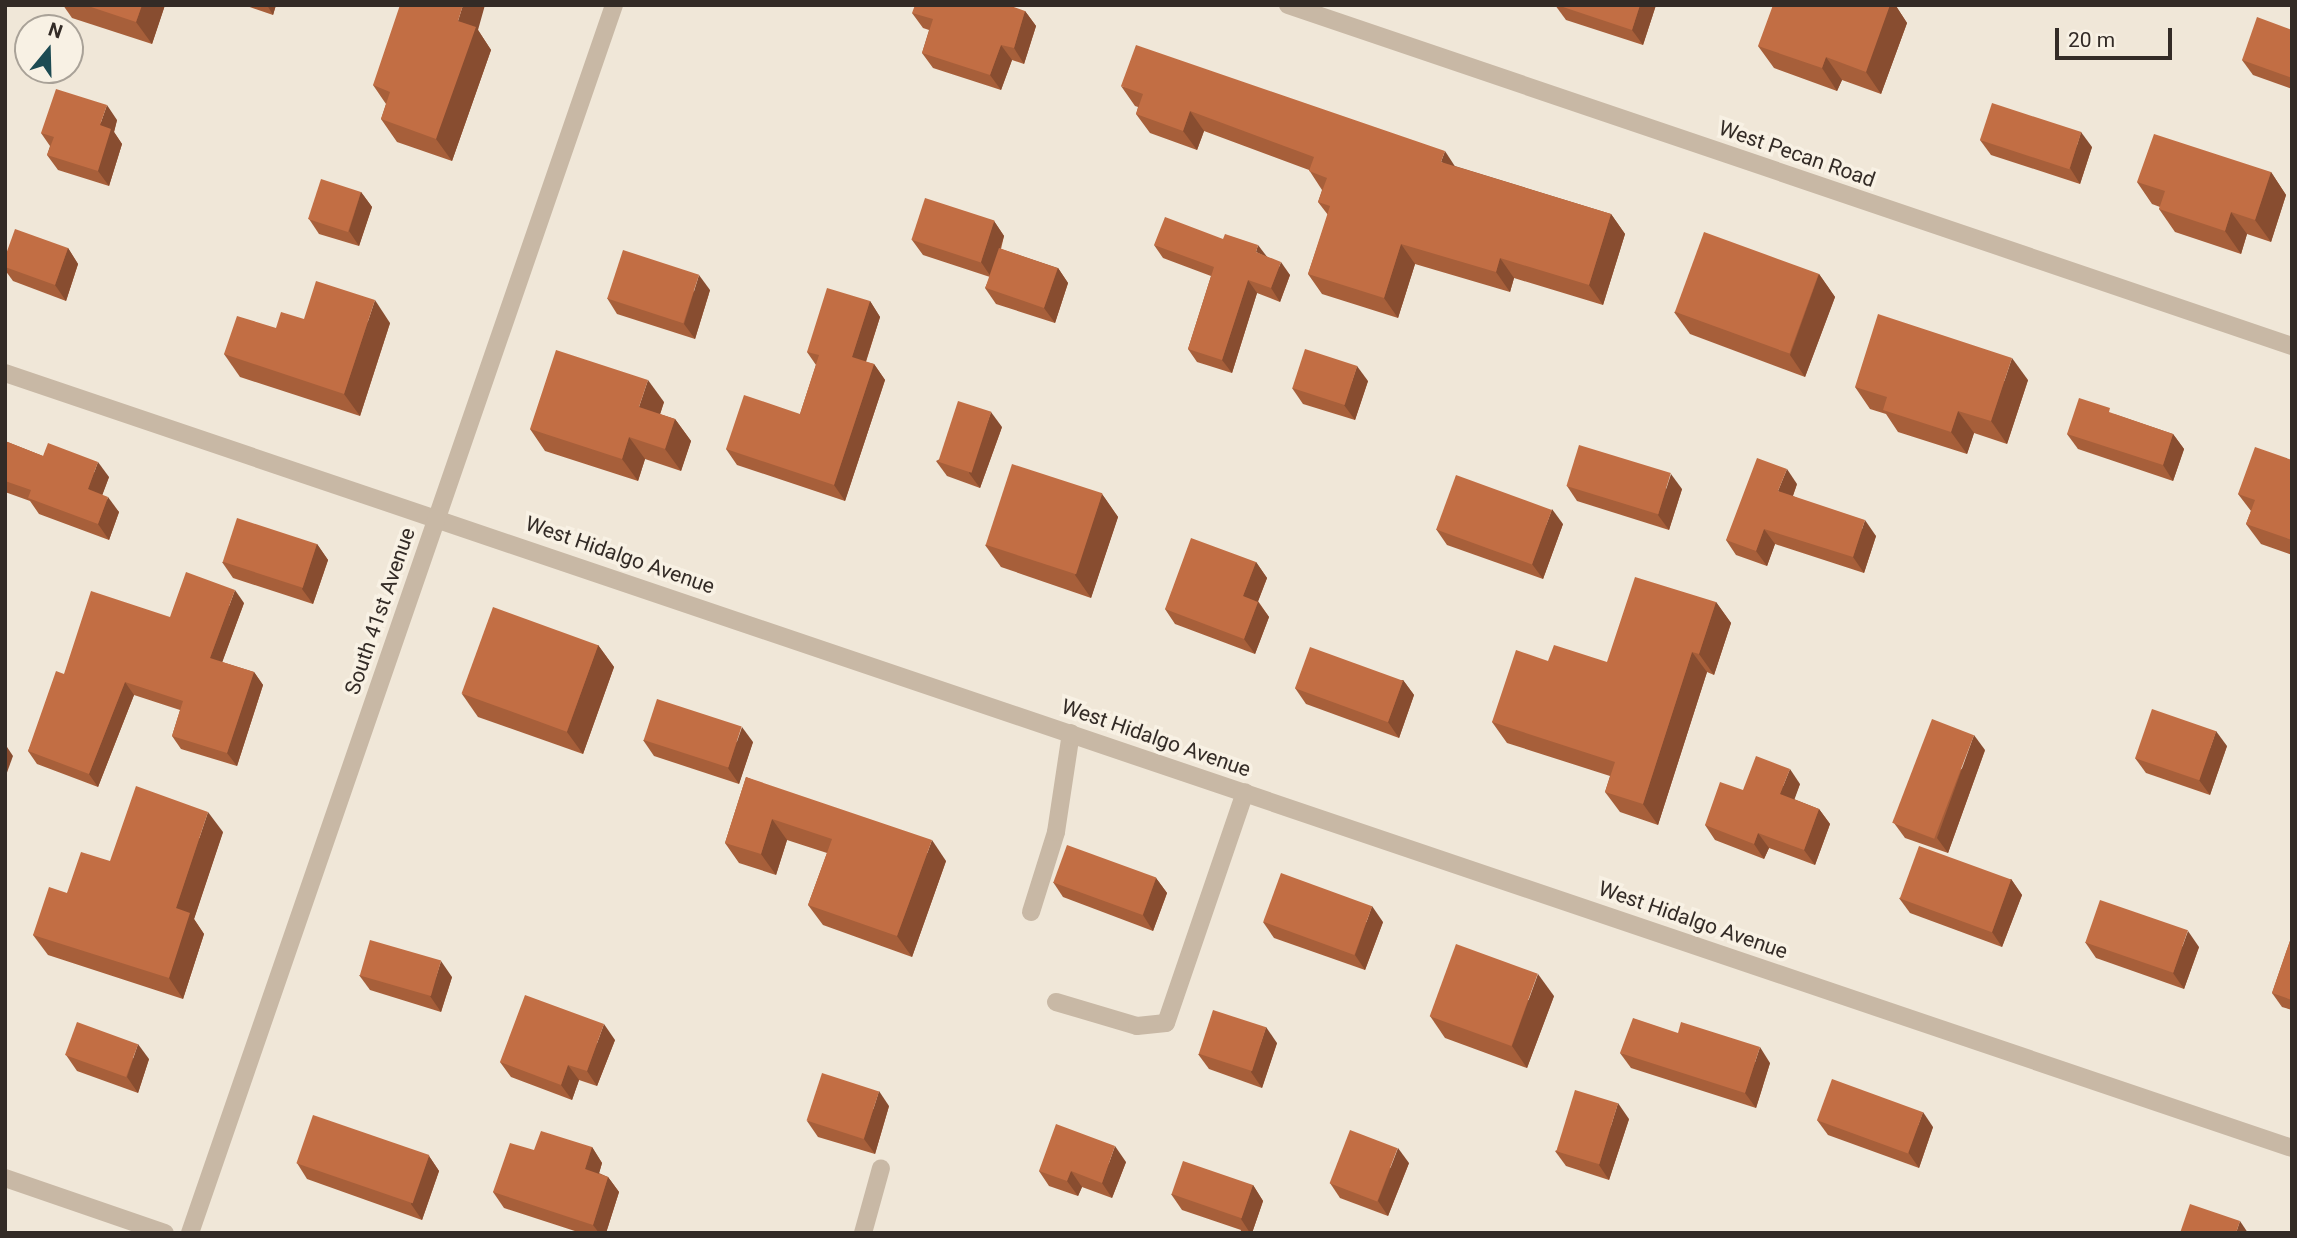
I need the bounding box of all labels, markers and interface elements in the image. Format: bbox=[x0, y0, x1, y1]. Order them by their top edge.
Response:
north arrow bbox=[14, 14, 84, 84]
scale bar bbox=[2059, 14, 2176, 58]
text: N bbox=[45, 18, 65, 44]
text: 20 m bbox=[2068, 28, 2115, 52]
street label: West Pecan Road bbox=[1715, 115, 1879, 193]
street label: West Hidalgo Avenue bbox=[522, 511, 718, 599]
street label: South 41st Avenue bbox=[340, 524, 420, 698]
street label: West Hidalgo Avenue bbox=[1058, 694, 1254, 782]
street label: West Hidalgo Avenue bbox=[1595, 876, 1791, 964]

